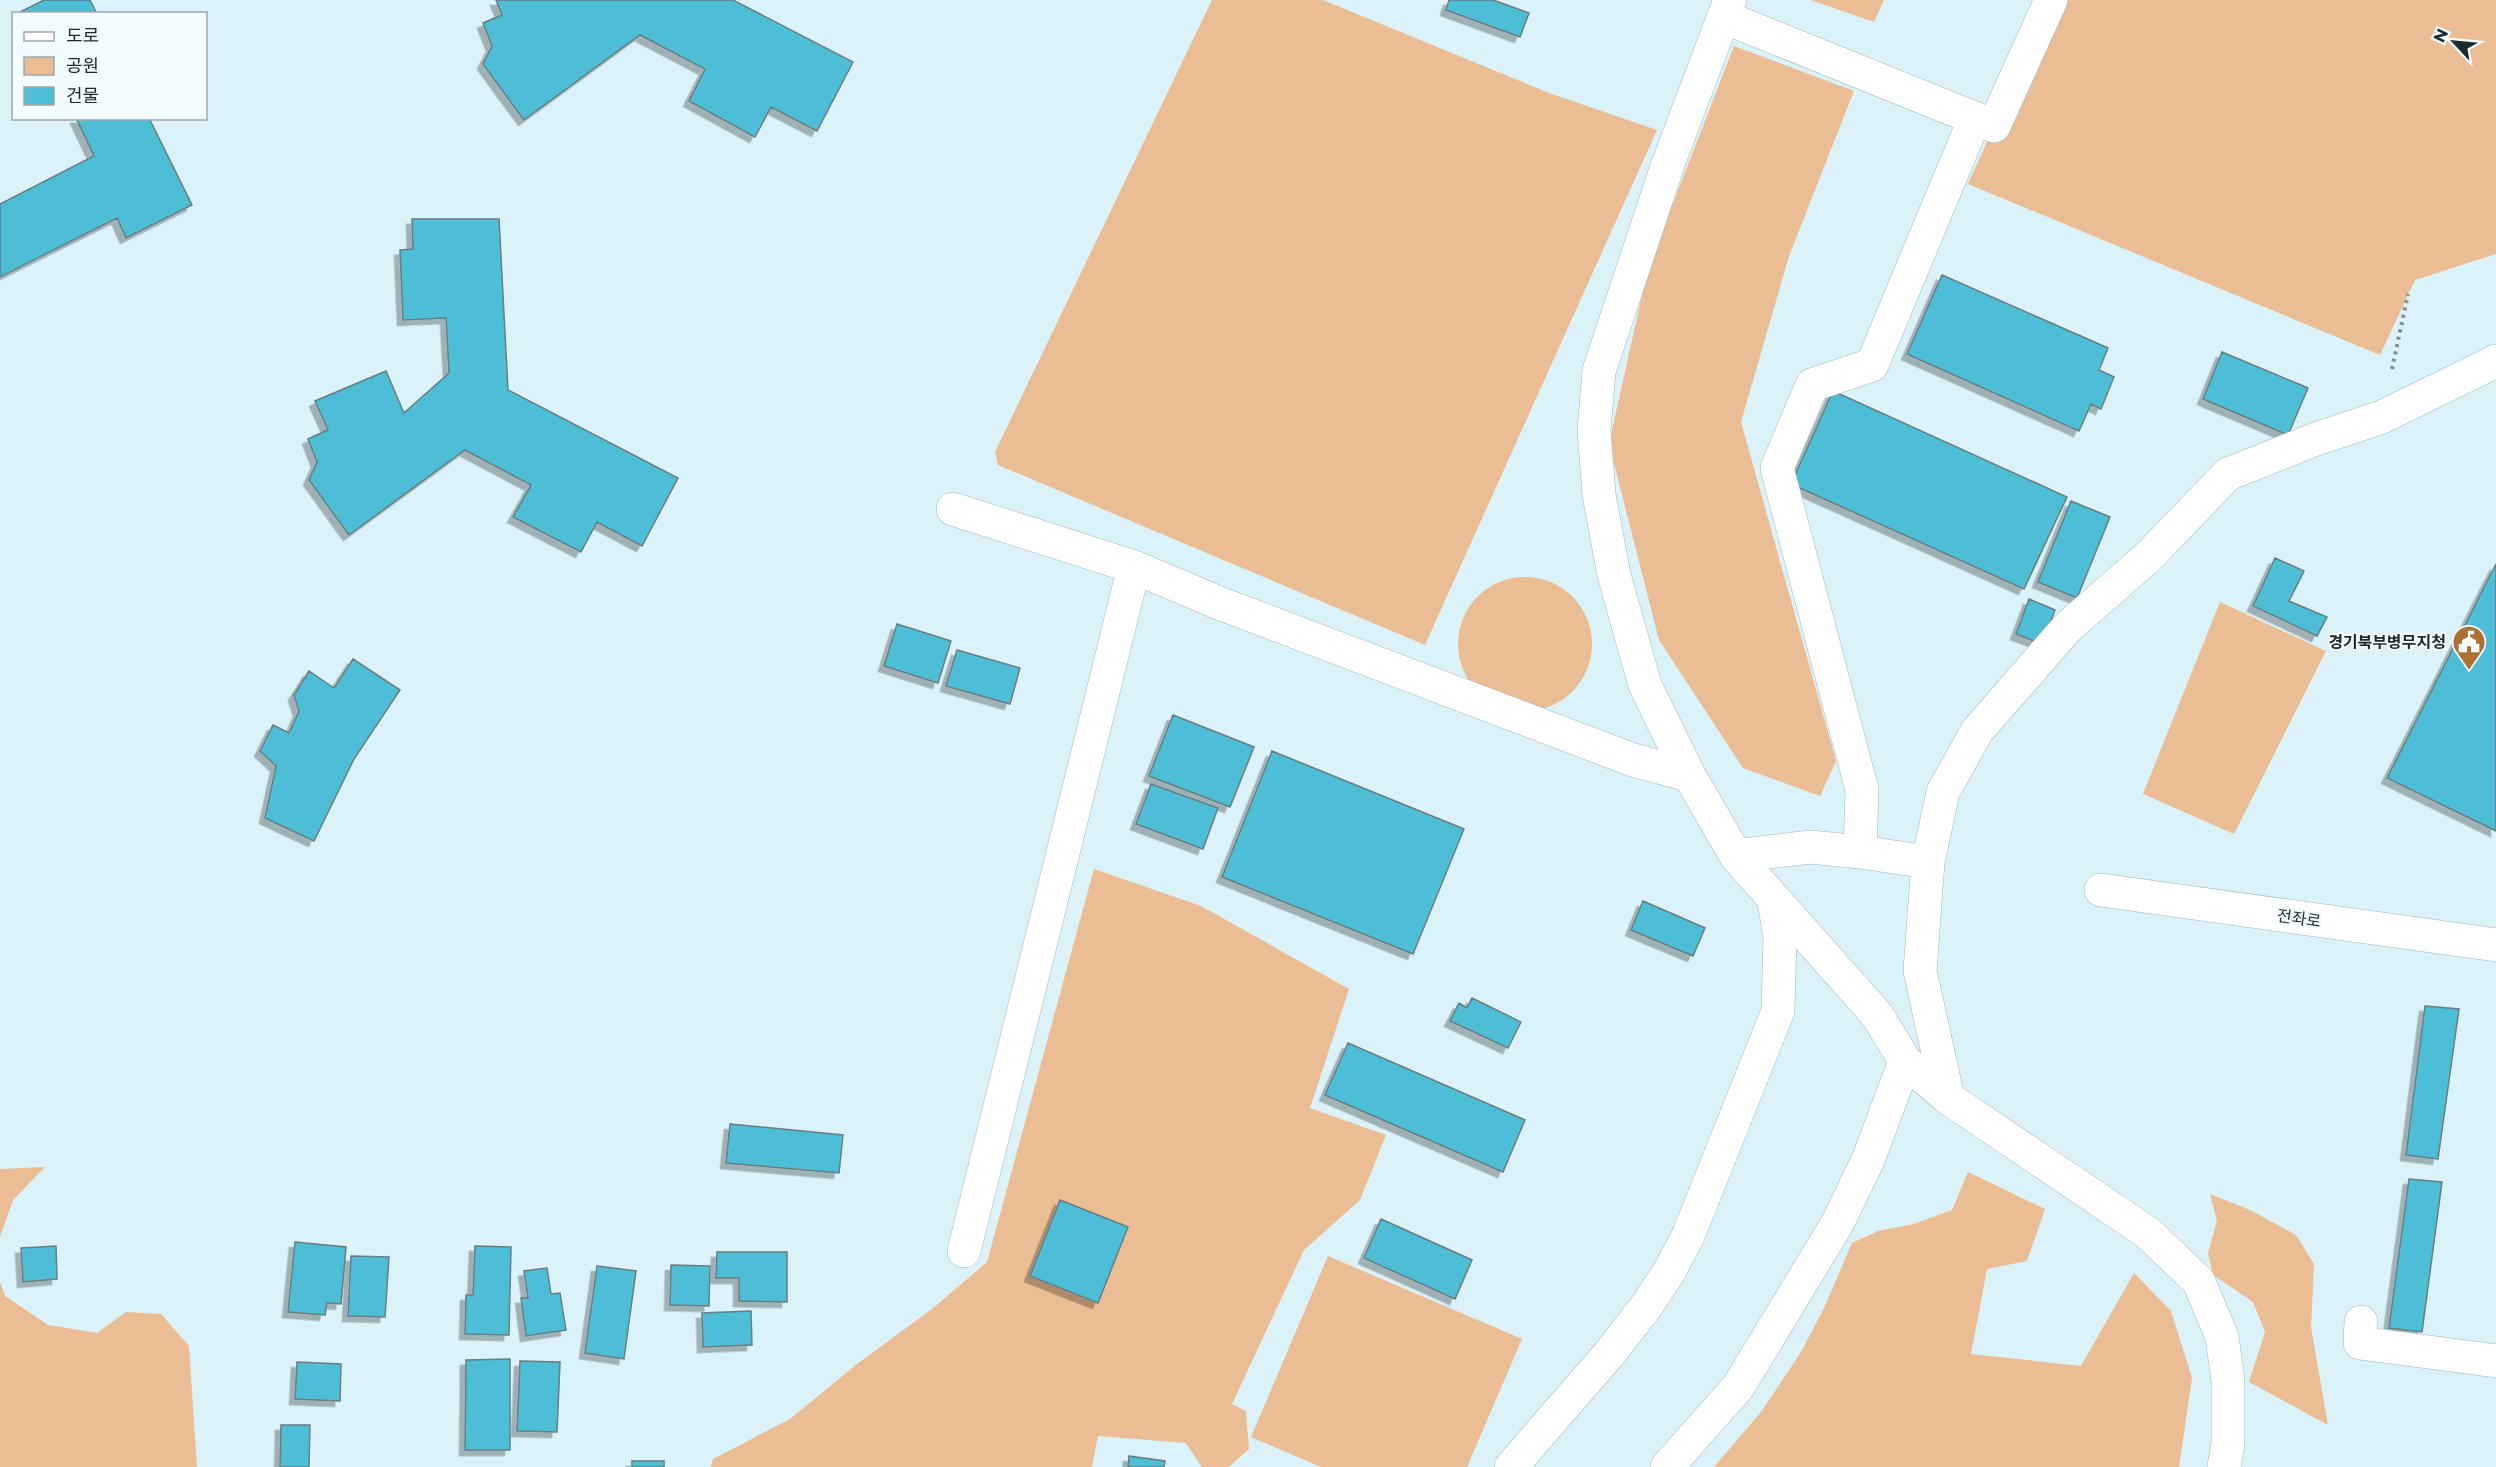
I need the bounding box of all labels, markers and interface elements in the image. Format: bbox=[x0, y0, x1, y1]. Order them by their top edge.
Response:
legend bbox=[12, 12, 207, 120]
north arrow bbox=[2424, 12, 2484, 72]
text: 도로 bbox=[66, 25, 99, 47]
text: N bbox=[2430, 26, 2452, 46]
text: 공원 bbox=[66, 55, 99, 77]
text: 건물 bbox=[66, 85, 99, 107]
public building icon: 경기북부병무지청 bbox=[2451, 624, 2487, 671]
place label: 경기북부병무지청 bbox=[2328, 633, 2446, 652]
street label: 전좌로 bbox=[2276, 906, 2322, 931]

